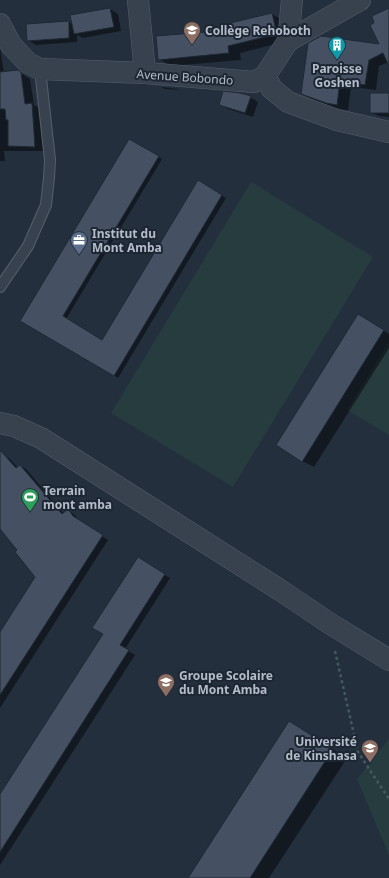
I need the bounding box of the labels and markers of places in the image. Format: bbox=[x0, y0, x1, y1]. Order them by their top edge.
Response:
school or university icon: Collège Rehoboth bbox=[182, 20, 202, 45]
place label: Collège Rehoboth bbox=[205, 22, 311, 39]
building icon: Paroisse Goshen bbox=[327, 35, 347, 60]
place label: Paroisse Goshen bbox=[312, 60, 362, 91]
place label: Institut du Mont Amba bbox=[92, 225, 162, 256]
office icon: Institut du Mont Amba bbox=[69, 230, 89, 255]
place label: Terrain mont amba bbox=[43, 482, 112, 513]
sports icon: Terrain mont amba bbox=[20, 487, 40, 512]
place label: Groupe Scolaire du Mont Amba bbox=[179, 667, 273, 698]
school or university icon: Groupe Scolaire du Mont Amba bbox=[156, 672, 176, 697]
place label: Université de Kinshasa bbox=[286, 733, 357, 764]
school or university icon: Université de Kinshasa bbox=[360, 738, 380, 763]

